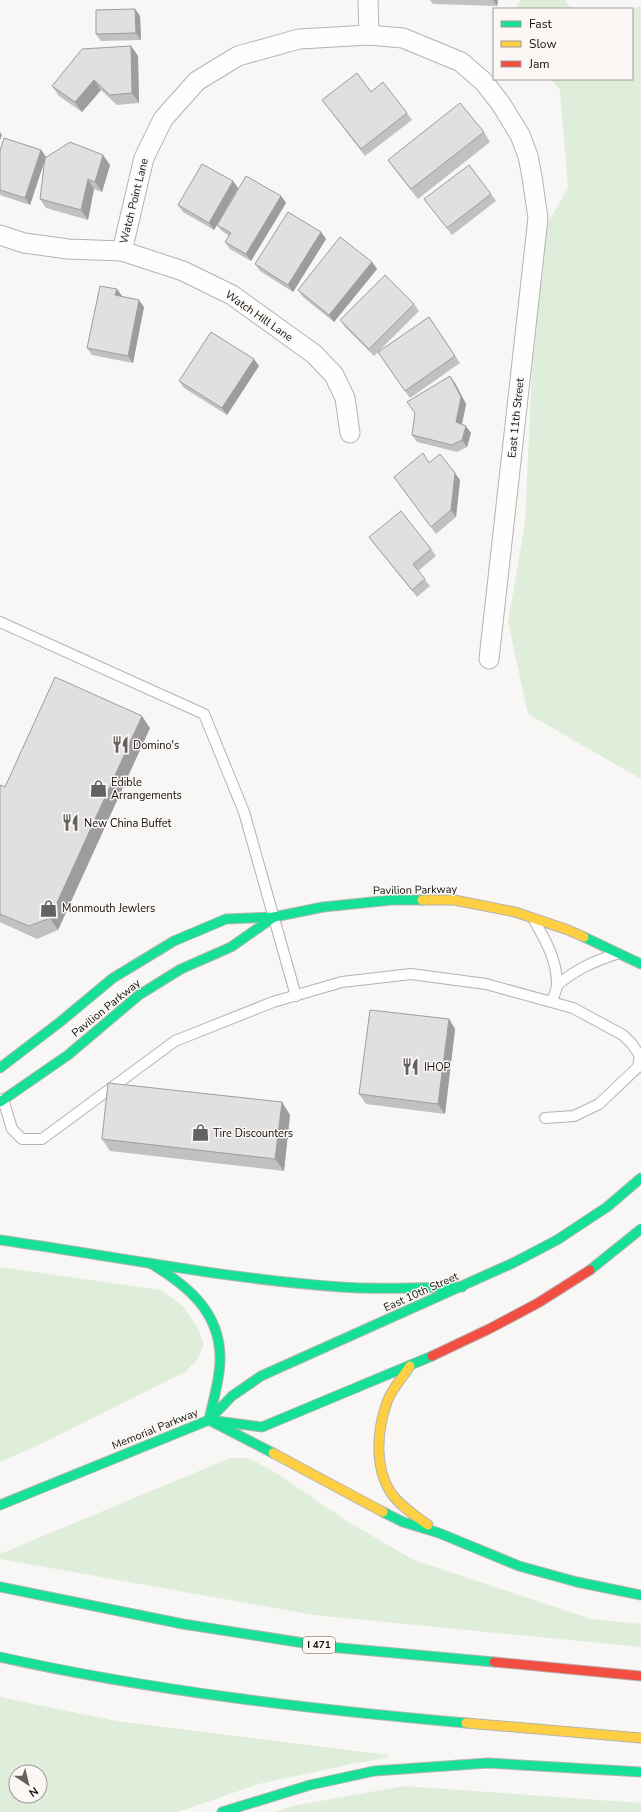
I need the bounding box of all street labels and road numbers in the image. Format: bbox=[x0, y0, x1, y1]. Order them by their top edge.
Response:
street label: Watch Point Lane bbox=[116, 157, 152, 245]
street label: Watch Hill Lane bbox=[222, 287, 296, 345]
street label: East 11th Street bbox=[504, 377, 528, 459]
street label: Pavilion Parkway bbox=[373, 882, 457, 898]
street label: Pavilion Parkway bbox=[69, 976, 144, 1040]
street label: East 10th Street bbox=[381, 1269, 461, 1315]
street label: Memorial Parkway bbox=[110, 1405, 201, 1453]
road number: I 471 bbox=[303, 1637, 335, 1653]

